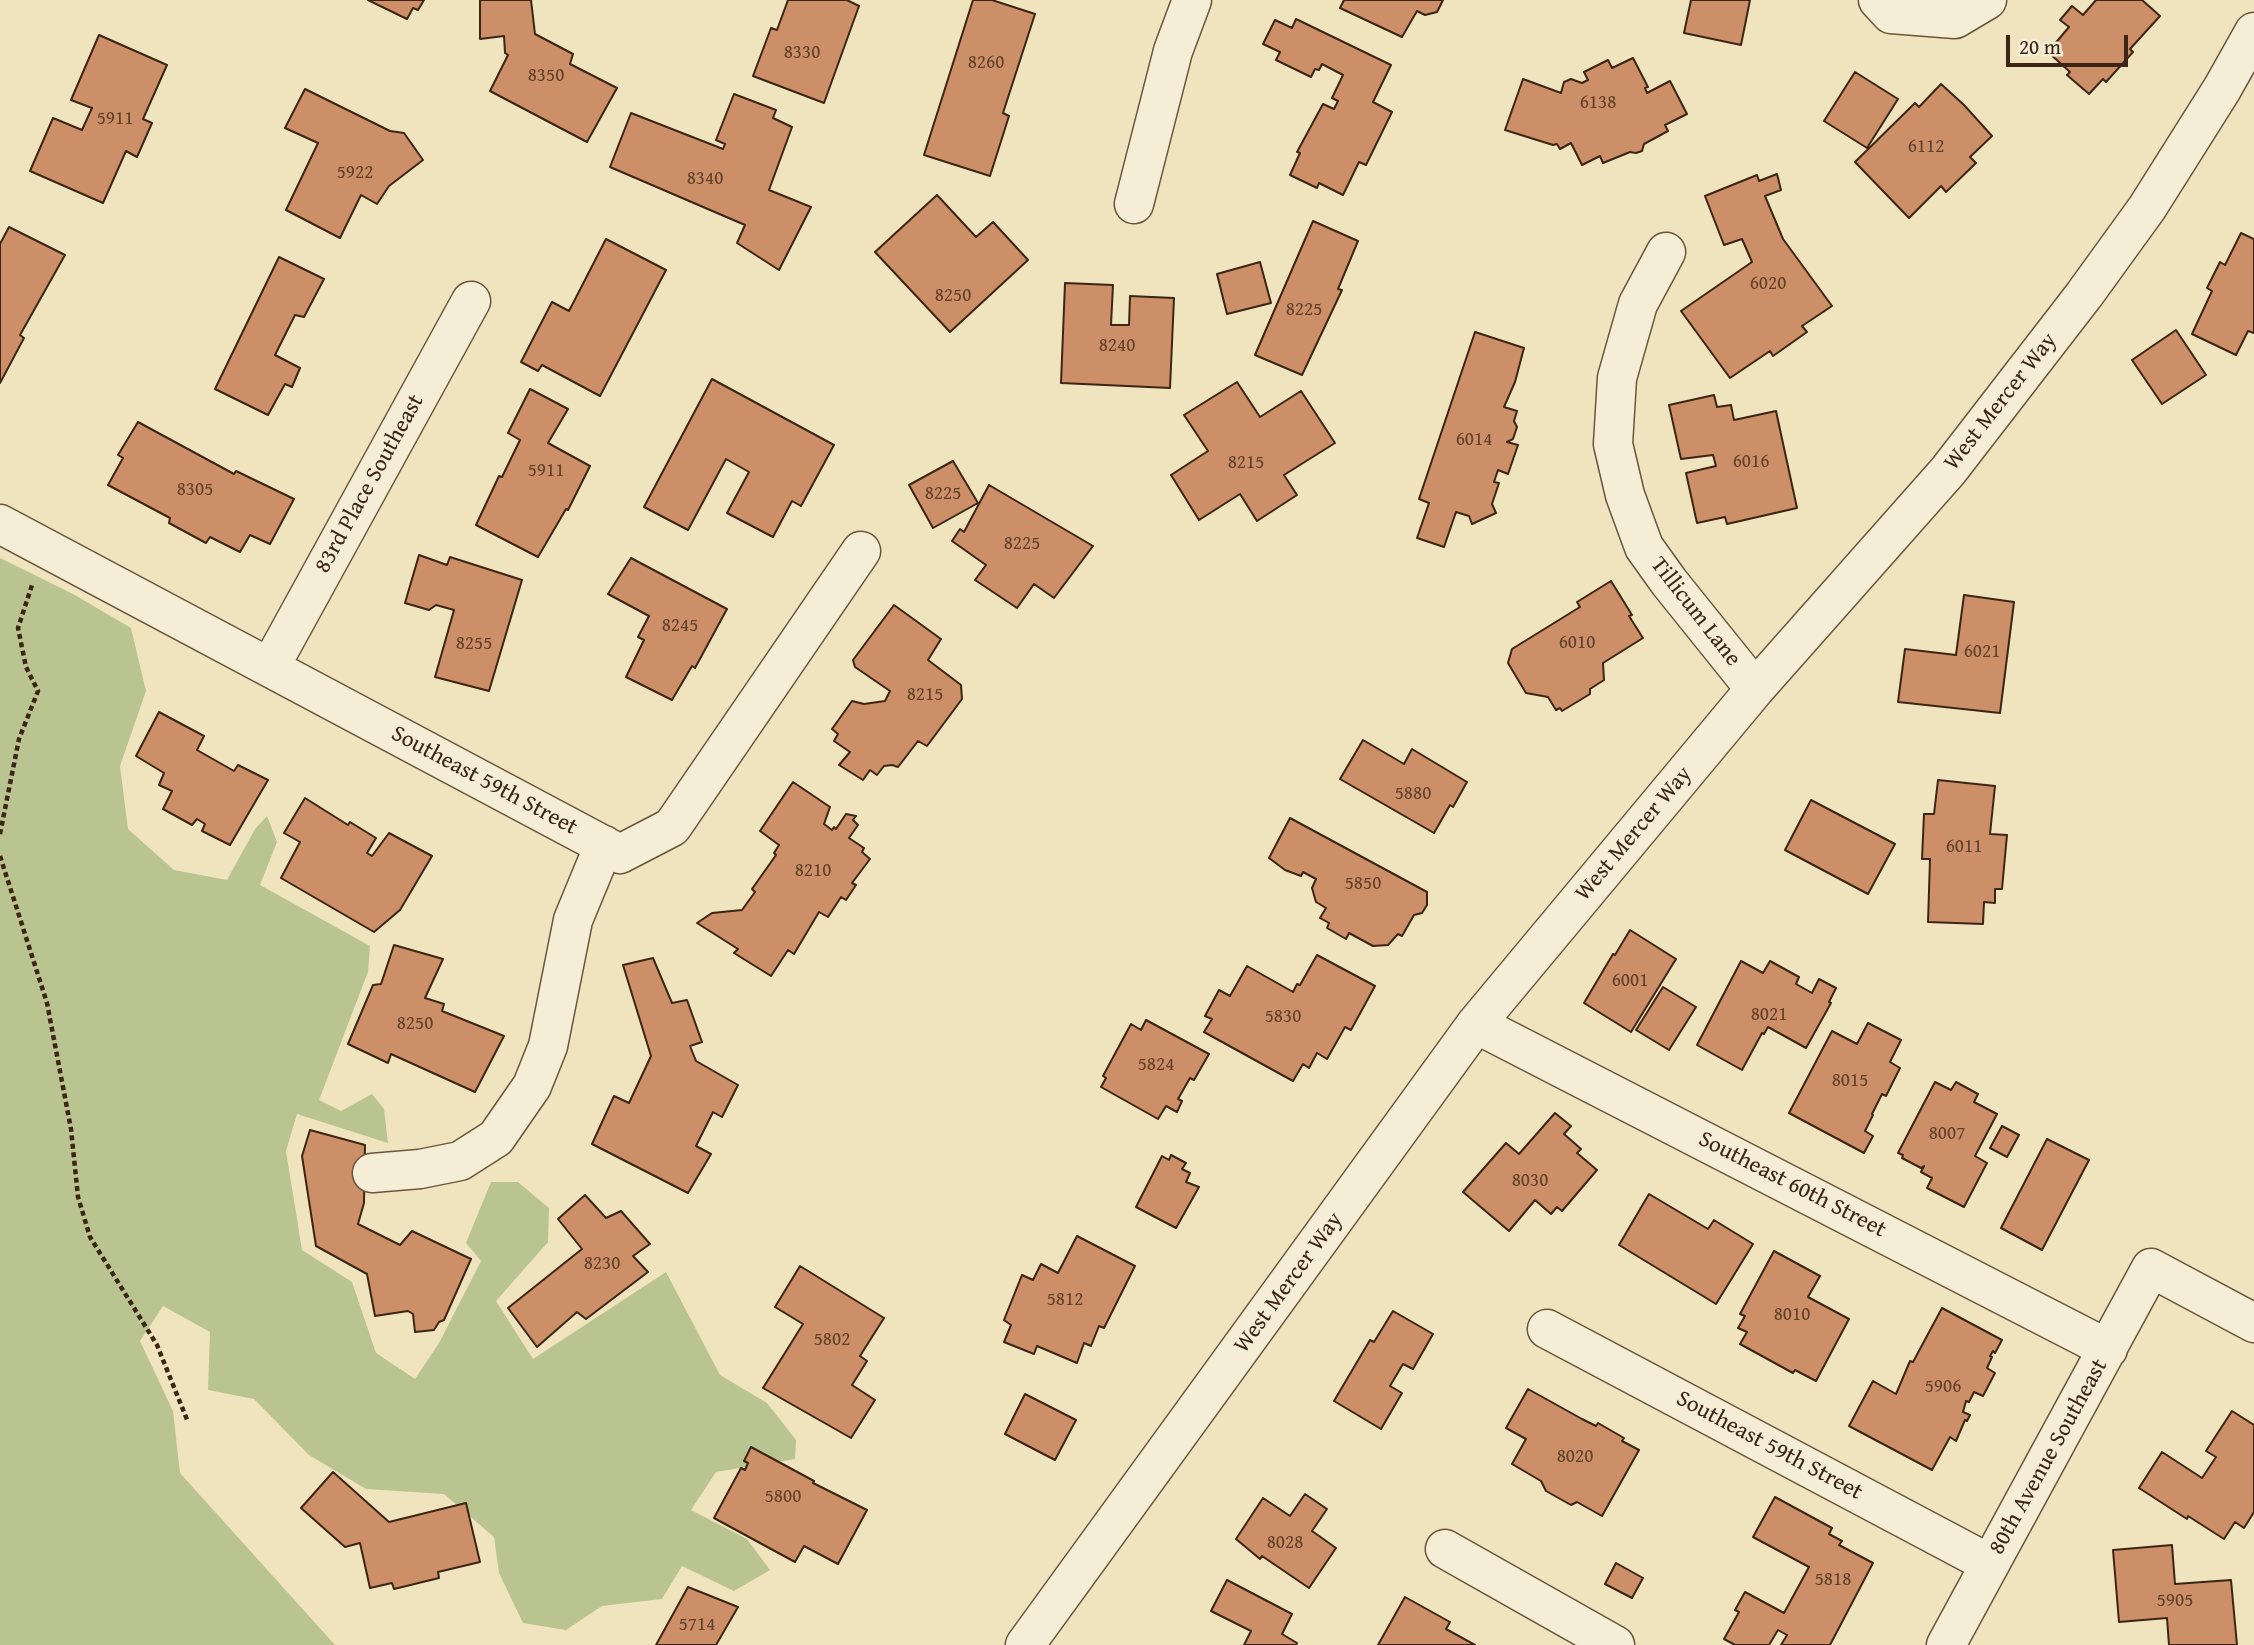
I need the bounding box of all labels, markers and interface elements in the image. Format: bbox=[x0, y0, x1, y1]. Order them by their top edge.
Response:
scale bar bbox=[2009, 21, 2132, 65]
text: 20 m bbox=[2019, 31, 2061, 62]
house number: 8330 bbox=[784, 42, 820, 64]
house number: 8260 bbox=[968, 52, 1004, 74]
house number: 8350 bbox=[528, 65, 564, 87]
house number: 6138 bbox=[1580, 92, 1616, 114]
house number: 5911 bbox=[97, 108, 133, 130]
house number: 6112 bbox=[1908, 136, 1944, 158]
house number: 5922 bbox=[337, 162, 373, 184]
house number: 8340 bbox=[687, 168, 723, 190]
house number: 6020 bbox=[1750, 273, 1786, 295]
house number: 8250 bbox=[935, 285, 971, 307]
house number: 8225 bbox=[1286, 299, 1322, 321]
street label: West Mercer Way bbox=[1939, 328, 2063, 476]
house number: 8240 bbox=[1099, 335, 1135, 357]
street label: 83rd Place Southeast bbox=[309, 390, 431, 578]
house number: 6014 bbox=[1456, 429, 1492, 451]
house number: 6016 bbox=[1733, 451, 1769, 473]
house number: 8215 bbox=[1228, 452, 1264, 474]
house number: 5911 bbox=[528, 460, 564, 482]
house number: 8305 bbox=[177, 479, 213, 501]
house number: 8225 bbox=[925, 483, 961, 505]
house number: 8225 bbox=[1004, 533, 1040, 555]
street label: Tillicum Lane bbox=[1644, 552, 1746, 672]
house number: 8245 bbox=[662, 615, 698, 637]
house number: 6010 bbox=[1559, 632, 1595, 654]
house number: 8255 bbox=[456, 633, 492, 655]
house number: 6021 bbox=[1964, 641, 2000, 663]
house number: 8215 bbox=[907, 684, 943, 706]
street label: Southeast 59th Street bbox=[386, 720, 582, 842]
street label: West Mercer Way bbox=[1570, 761, 1698, 907]
house number: 5880 bbox=[1395, 783, 1431, 805]
house number: 6011 bbox=[1946, 836, 1982, 858]
house number: 8210 bbox=[795, 860, 831, 882]
house number: 5850 bbox=[1345, 873, 1381, 895]
house number: 6001 bbox=[1612, 970, 1648, 992]
house number: 8021 bbox=[1751, 1004, 1787, 1026]
house number: 5830 bbox=[1265, 1006, 1301, 1028]
house number: 8250 bbox=[397, 1013, 433, 1035]
house number: 5824 bbox=[1138, 1054, 1174, 1076]
house number: 8015 bbox=[1832, 1070, 1868, 1092]
house number: 8007 bbox=[1929, 1123, 1965, 1145]
street label: Southeast 60th Street bbox=[1694, 1126, 1890, 1244]
house number: 8030 bbox=[1512, 1170, 1548, 1192]
street label: West Mercer Way bbox=[1229, 1207, 1349, 1359]
house number: 8230 bbox=[584, 1253, 620, 1275]
house number: 5812 bbox=[1047, 1289, 1083, 1311]
house number: 8010 bbox=[1774, 1304, 1810, 1326]
house number: 5802 bbox=[814, 1329, 850, 1351]
street label: 80th Avenue Southeast bbox=[1984, 1354, 2114, 1560]
house number: 5906 bbox=[1925, 1376, 1961, 1398]
street label: Southeast 59th Street bbox=[1671, 1385, 1867, 1507]
house number: 8020 bbox=[1557, 1446, 1593, 1468]
house number: 5800 bbox=[765, 1486, 801, 1508]
house number: 8028 bbox=[1267, 1532, 1303, 1554]
house number: 5818 bbox=[1815, 1569, 1851, 1591]
house number: 5905 bbox=[2157, 1590, 2193, 1612]
house number: 5714 bbox=[679, 1614, 715, 1636]

